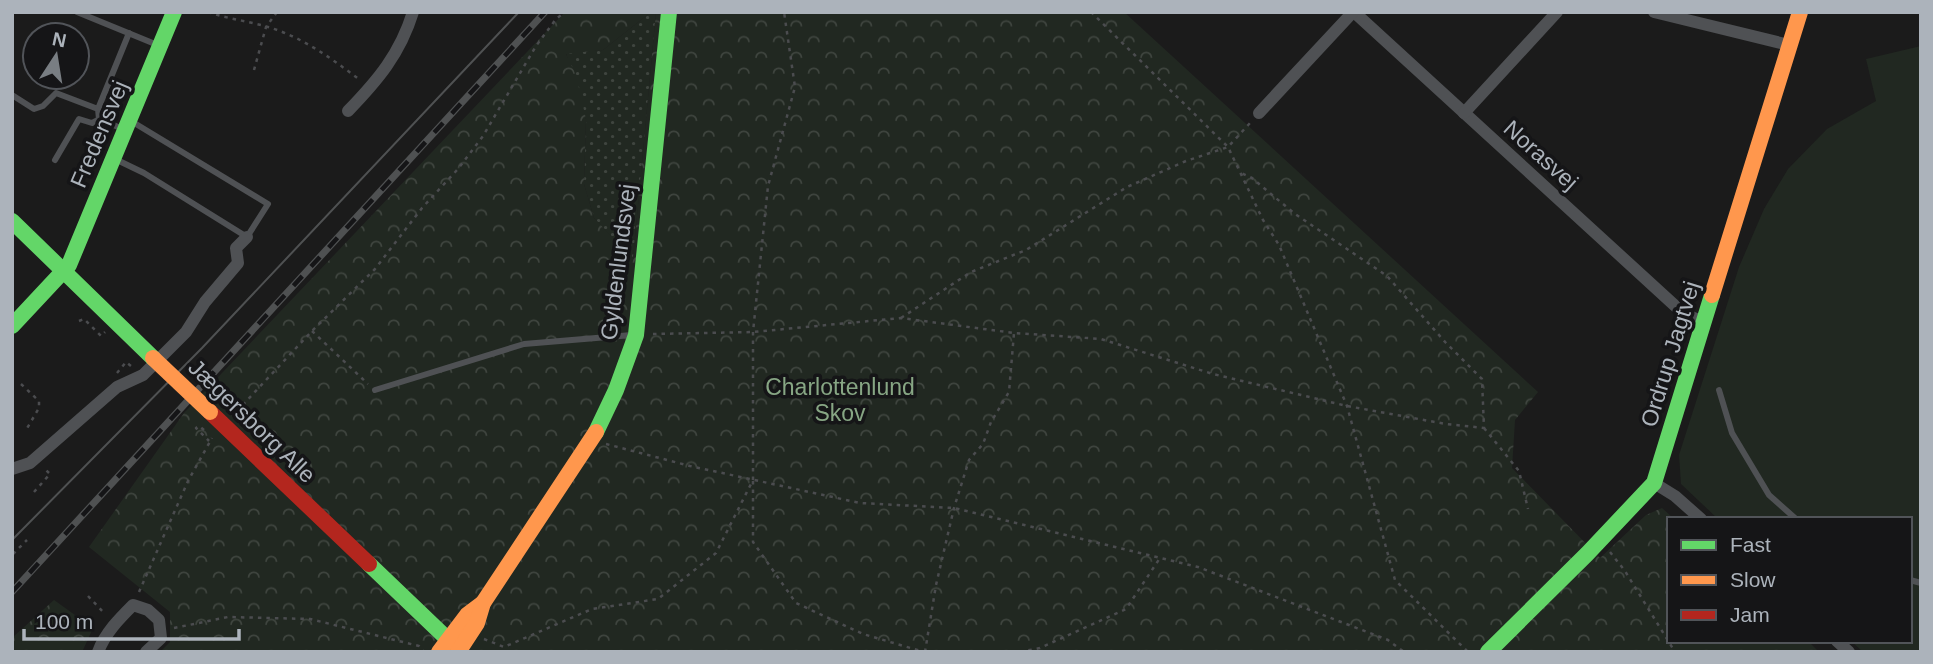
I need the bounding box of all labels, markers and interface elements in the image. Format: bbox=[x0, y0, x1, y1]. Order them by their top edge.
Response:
north arrow bbox=[21, 21, 91, 91]
text: N bbox=[51, 28, 68, 52]
street label: Fredensvej bbox=[65, 77, 133, 191]
street label: Norasvej bbox=[1499, 115, 1583, 195]
street label: Gyldenlundsvej bbox=[596, 182, 640, 342]
street label: Ordrup Jagtvej bbox=[1636, 278, 1704, 430]
street label: Jægersborg Alle bbox=[183, 354, 321, 488]
park label: Charlottenlund Skov bbox=[765, 374, 915, 426]
legend bbox=[1667, 517, 1912, 643]
text: Fast bbox=[1730, 533, 1771, 556]
text: Slow bbox=[1730, 568, 1776, 591]
scale bar bbox=[24, 598, 240, 642]
text: Jam bbox=[1730, 603, 1770, 626]
text: 100 m bbox=[35, 610, 93, 633]

